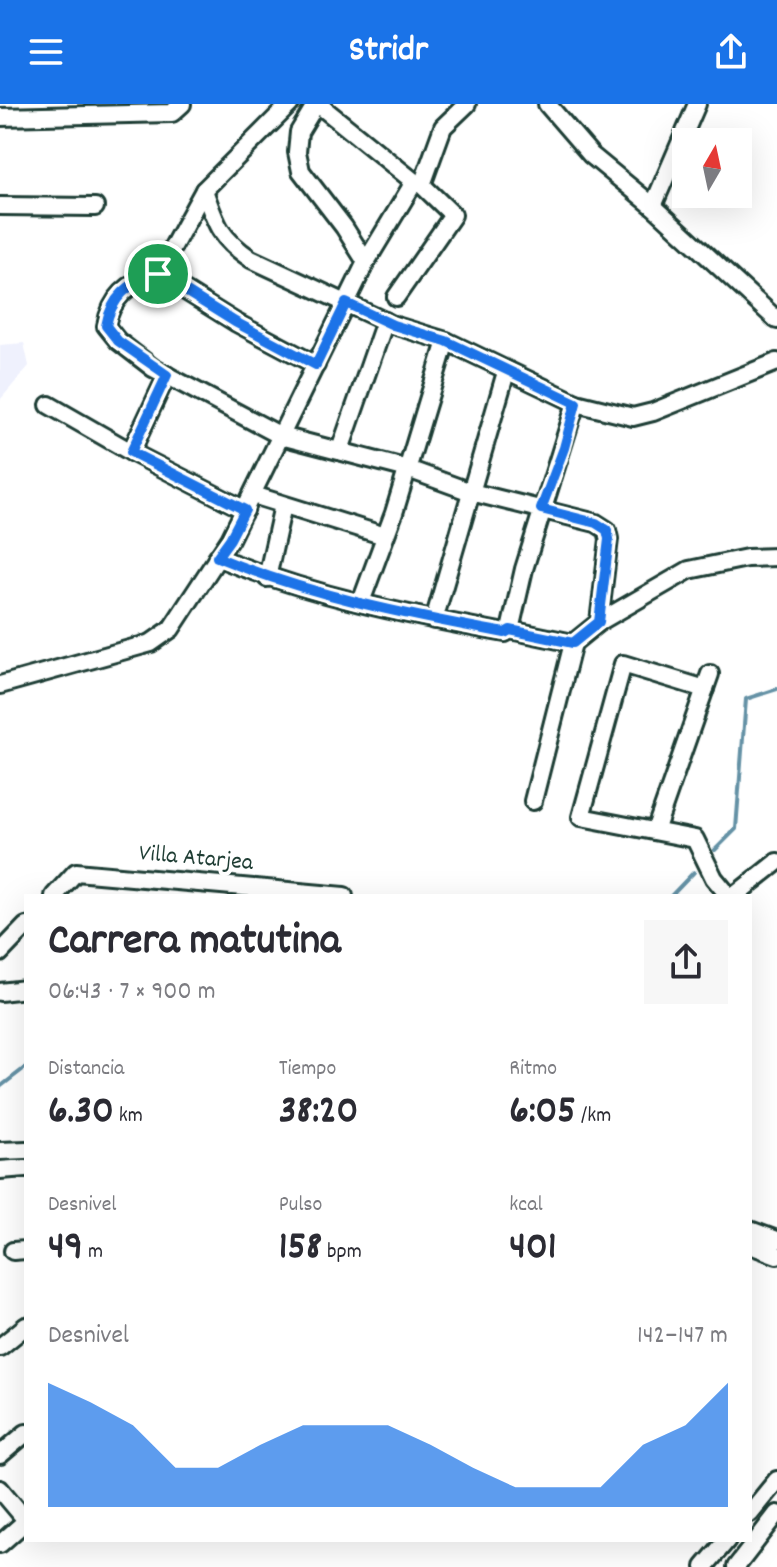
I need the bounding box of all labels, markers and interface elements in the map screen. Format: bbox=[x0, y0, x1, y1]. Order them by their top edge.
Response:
text: Stridr bbox=[349, 26, 428, 78]
icon: menu bbox=[24, 30, 68, 74]
icon: share bbox=[709, 30, 753, 74]
north arrow bbox=[672, 128, 752, 208]
map controls bbox=[672, 128, 752, 208]
pin bbox=[124, 240, 192, 308]
icon: arrive bbox=[136, 252, 180, 296]
street label: Villa Atarjea bbox=[138, 837, 255, 881]
text: Carrera matutina bbox=[48, 912, 341, 975]
button: share bbox=[644, 920, 728, 1004]
text: 06:43 · 7 × 900 m bbox=[48, 974, 216, 1011]
text: Distancia bbox=[48, 1054, 124, 1085]
text: Tiempo bbox=[279, 1054, 336, 1085]
text: Ritmo bbox=[509, 1054, 557, 1085]
text: 6.30 bbox=[48, 1085, 114, 1142]
text: 38:20 bbox=[279, 1085, 358, 1142]
text: 6:05 bbox=[509, 1085, 576, 1142]
text: km bbox=[114, 1101, 143, 1132]
text: /km bbox=[576, 1101, 611, 1132]
text: Desnivel bbox=[48, 1190, 117, 1221]
text: Pulso bbox=[279, 1190, 322, 1221]
text: kcal bbox=[509, 1190, 543, 1221]
text: 49 bbox=[48, 1221, 83, 1278]
text: 158 bbox=[279, 1221, 322, 1278]
text: 401 bbox=[509, 1221, 557, 1278]
text: m bbox=[83, 1237, 103, 1268]
text: bpm bbox=[322, 1237, 362, 1268]
text: Desnivel bbox=[48, 1318, 129, 1355]
text: 142–147 m bbox=[637, 1318, 728, 1355]

